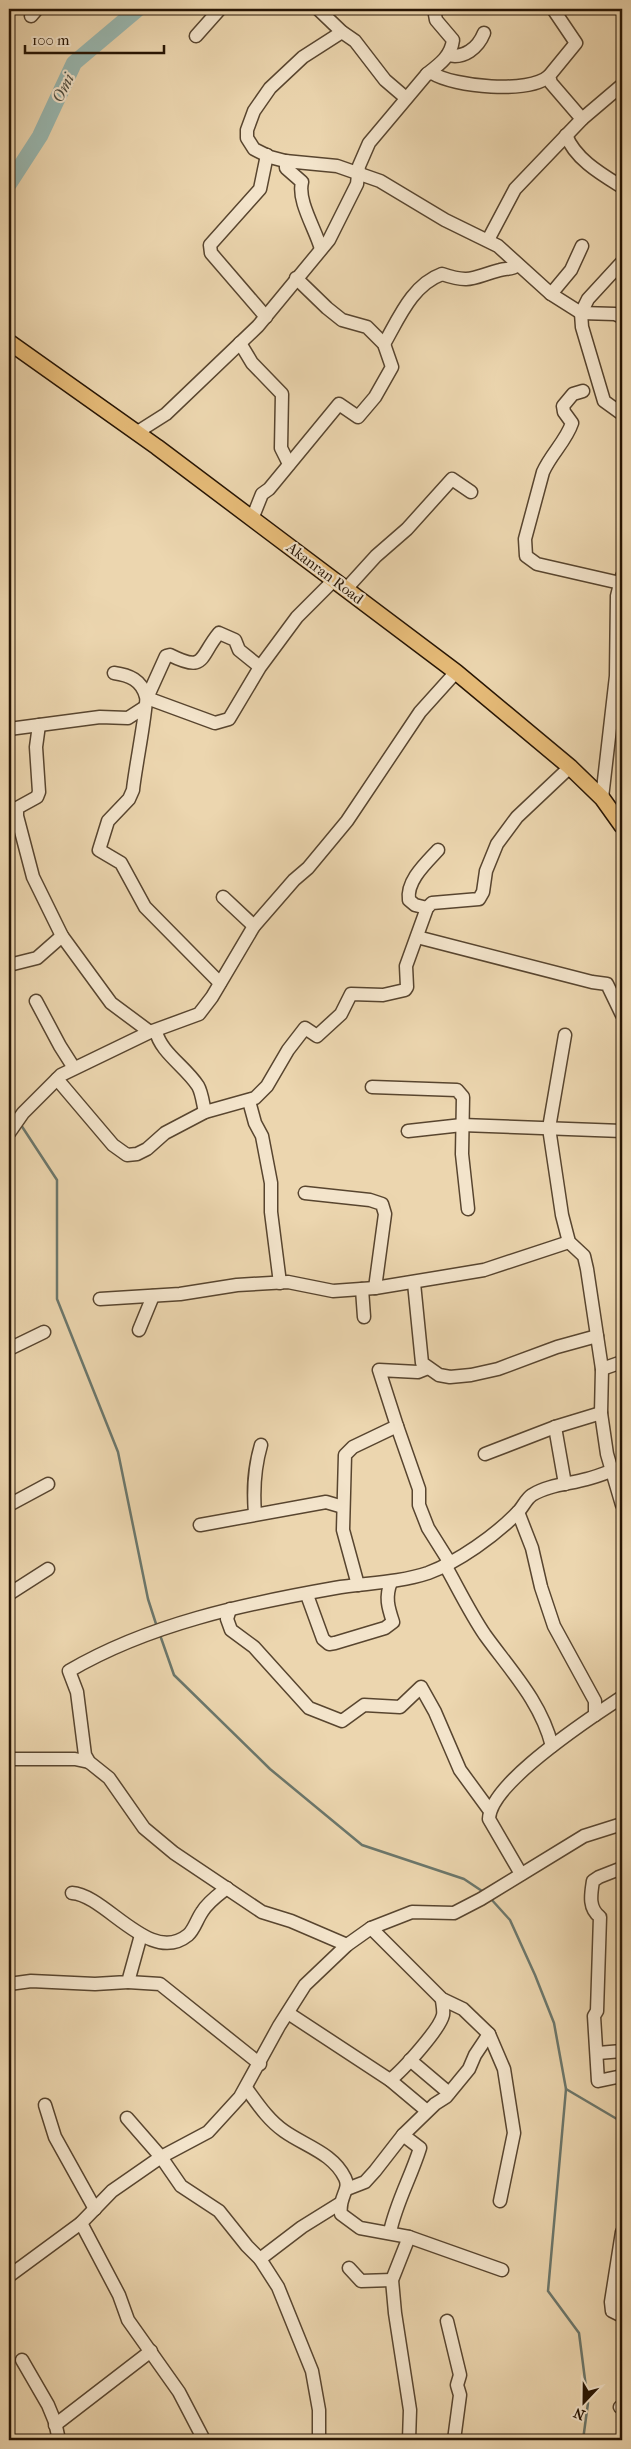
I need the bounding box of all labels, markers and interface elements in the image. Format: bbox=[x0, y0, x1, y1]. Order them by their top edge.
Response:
scale bar bbox=[25, 22, 164, 54]
text: 100 m bbox=[32, 31, 70, 49]
water label: Omi bbox=[48, 69, 79, 105]
street label: Akanran Road bbox=[282, 538, 368, 608]
north arrow bbox=[558, 2376, 608, 2426]
text: N bbox=[571, 2404, 587, 2423]

